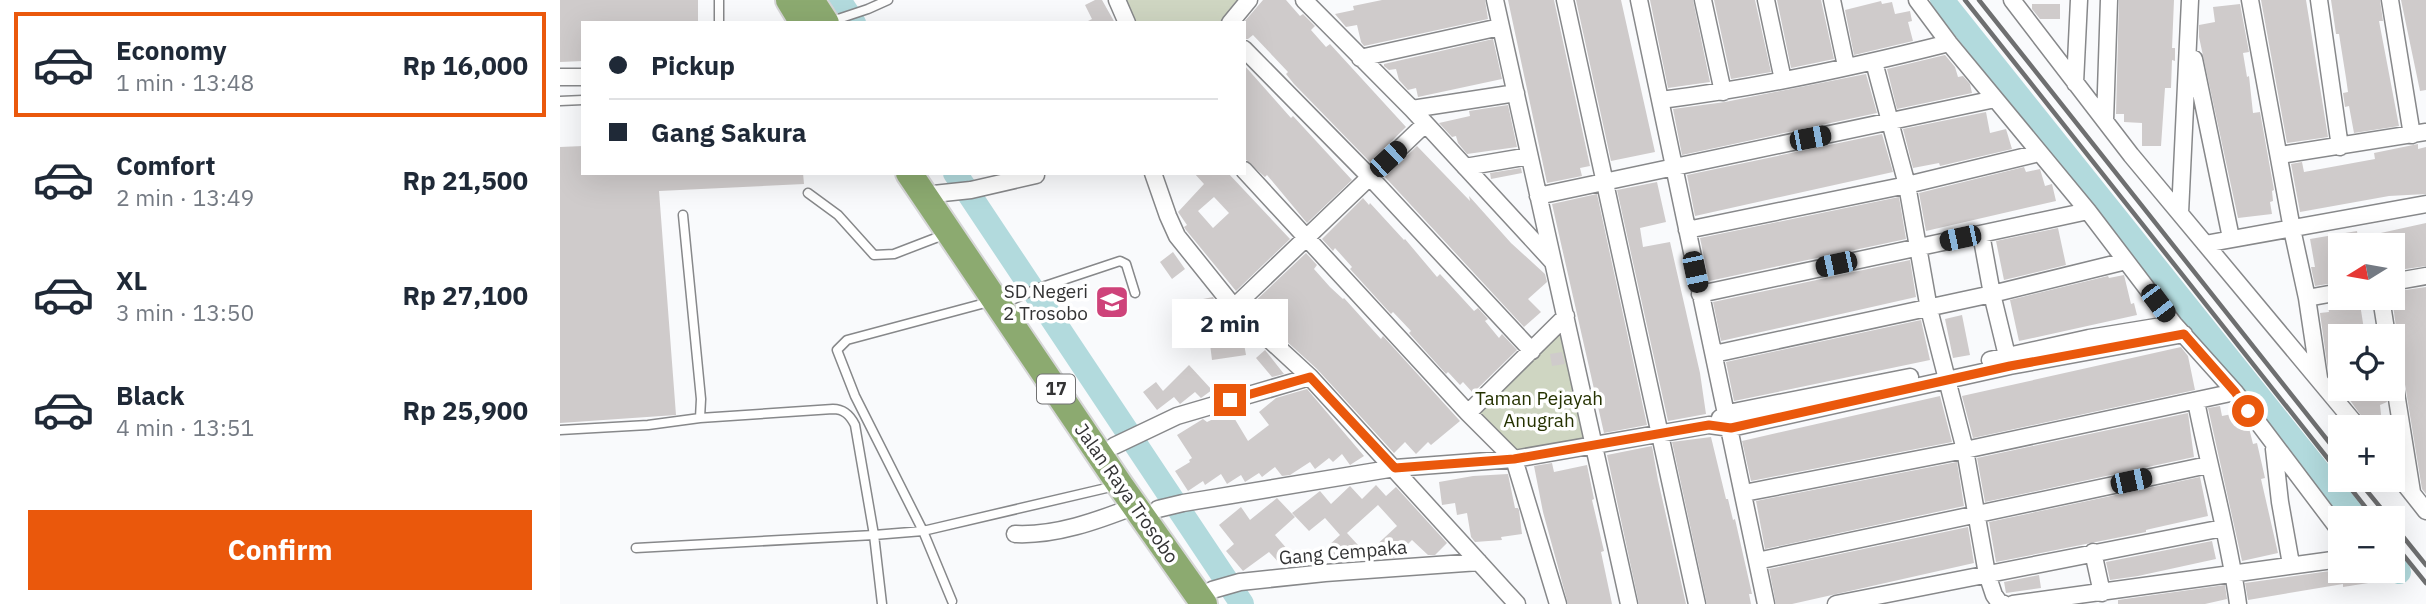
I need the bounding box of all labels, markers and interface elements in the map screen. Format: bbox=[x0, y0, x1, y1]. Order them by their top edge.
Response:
icon: car bbox=[32, 33, 95, 96]
text: Economy bbox=[116, 33, 227, 67]
text: Rp 16,000 bbox=[402, 48, 528, 82]
text: Pickup bbox=[651, 48, 735, 82]
text: 1 min · 13:48 bbox=[116, 67, 254, 97]
text: Gang Sakura bbox=[651, 115, 807, 149]
car bbox=[1788, 124, 1833, 152]
car bbox=[1366, 137, 1411, 181]
icon: car bbox=[32, 148, 95, 211]
text: Comfort bbox=[116, 148, 215, 182]
text: Rp 21,500 bbox=[402, 163, 528, 197]
text: 2 min · 13:49 bbox=[116, 182, 254, 212]
car bbox=[1938, 223, 1983, 253]
north arrow bbox=[2328, 233, 2404, 310]
map controls bbox=[2328, 233, 2405, 583]
car bbox=[1681, 249, 1710, 295]
car bbox=[1814, 249, 1859, 279]
icon: car bbox=[32, 263, 95, 326]
text: XL bbox=[116, 263, 147, 297]
text: Rp 27,100 bbox=[402, 278, 528, 312]
place label: SD Negeri 2 Trosobo bbox=[1003, 279, 1088, 325]
car bbox=[2137, 280, 2180, 326]
school or university icon: SD Negeri 2 Trosobo bbox=[1093, 283, 1131, 321]
text: 3 min · 13:50 bbox=[116, 297, 254, 327]
callout: 2 min bbox=[1172, 298, 1288, 348]
text: 2 min bbox=[1200, 308, 1260, 338]
button: locate bbox=[2328, 324, 2405, 401]
road number: 17 bbox=[1037, 374, 1075, 404]
icon: car bbox=[32, 378, 95, 441]
text: Black bbox=[116, 378, 184, 412]
route end bbox=[1214, 384, 1246, 416]
park label: Taman Pejayah Anugrah bbox=[1475, 386, 1603, 432]
text: Rp 25,900 bbox=[402, 393, 528, 427]
route start bbox=[2232, 395, 2264, 427]
text: 4 min · 13:51 bbox=[116, 412, 254, 442]
button: + bbox=[2328, 415, 2405, 492]
street label: Jalan Raya Trosobo bbox=[1070, 418, 1184, 568]
car bbox=[2109, 466, 2154, 496]
button: − bbox=[2328, 506, 2405, 583]
button: Confirm bbox=[28, 510, 532, 590]
street label: Gang Cempaka bbox=[1278, 534, 1408, 570]

